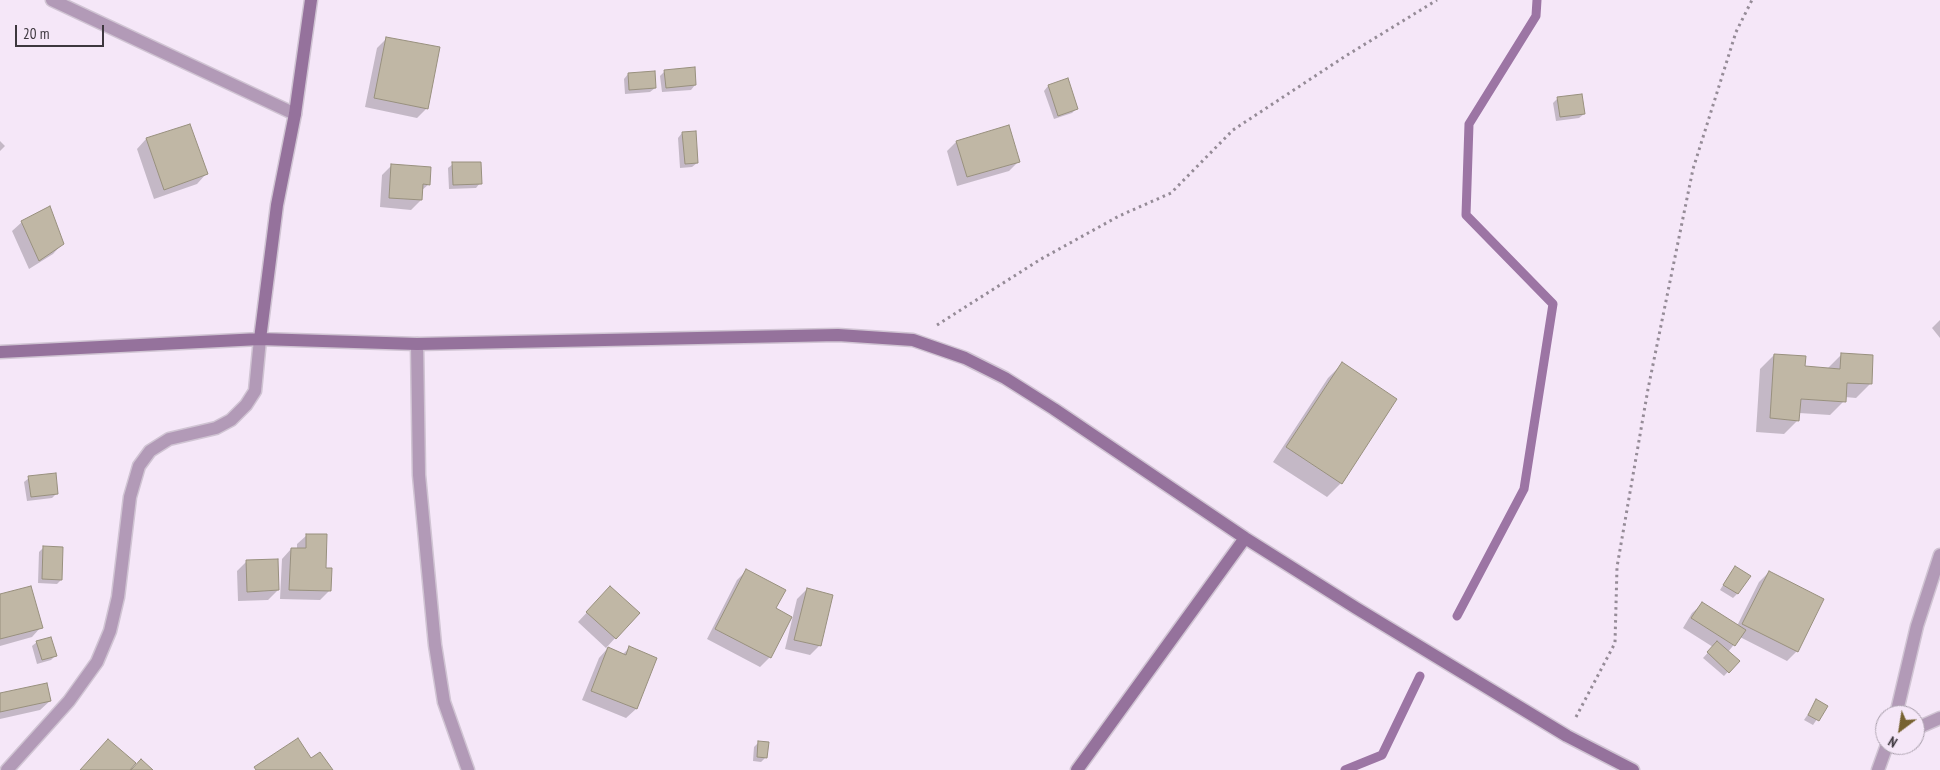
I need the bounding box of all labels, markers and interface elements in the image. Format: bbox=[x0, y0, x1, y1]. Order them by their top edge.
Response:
scale bar bbox=[18, 15, 106, 47]
text: 20 m bbox=[23, 24, 49, 43]
north arrow bbox=[1875, 705, 1925, 755]
text: N bbox=[1885, 732, 1901, 752]

